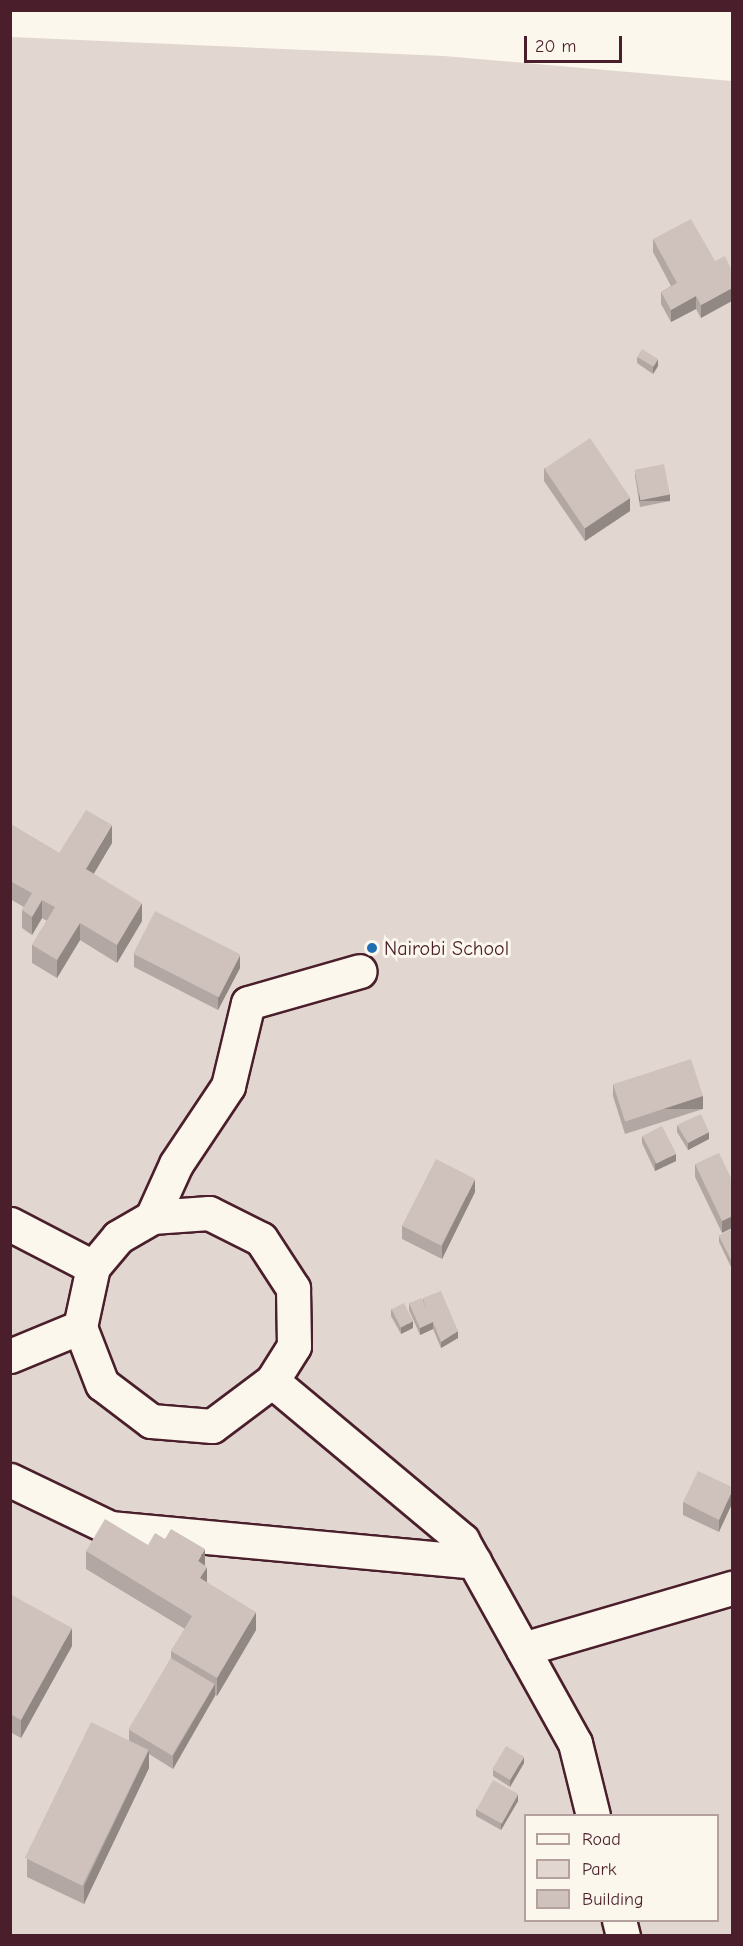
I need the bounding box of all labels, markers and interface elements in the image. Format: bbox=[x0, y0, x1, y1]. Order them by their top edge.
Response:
scale bar bbox=[527, 24, 624, 62]
text: 20 m bbox=[535, 36, 576, 57]
place label: Nairobi School bbox=[384, 936, 509, 960]
marker: Nairobi School bbox=[365, 941, 379, 955]
legend bbox=[524, 1814, 719, 1922]
text: Road bbox=[582, 1829, 621, 1850]
text: Park bbox=[582, 1859, 616, 1880]
text: Building bbox=[582, 1889, 644, 1910]

